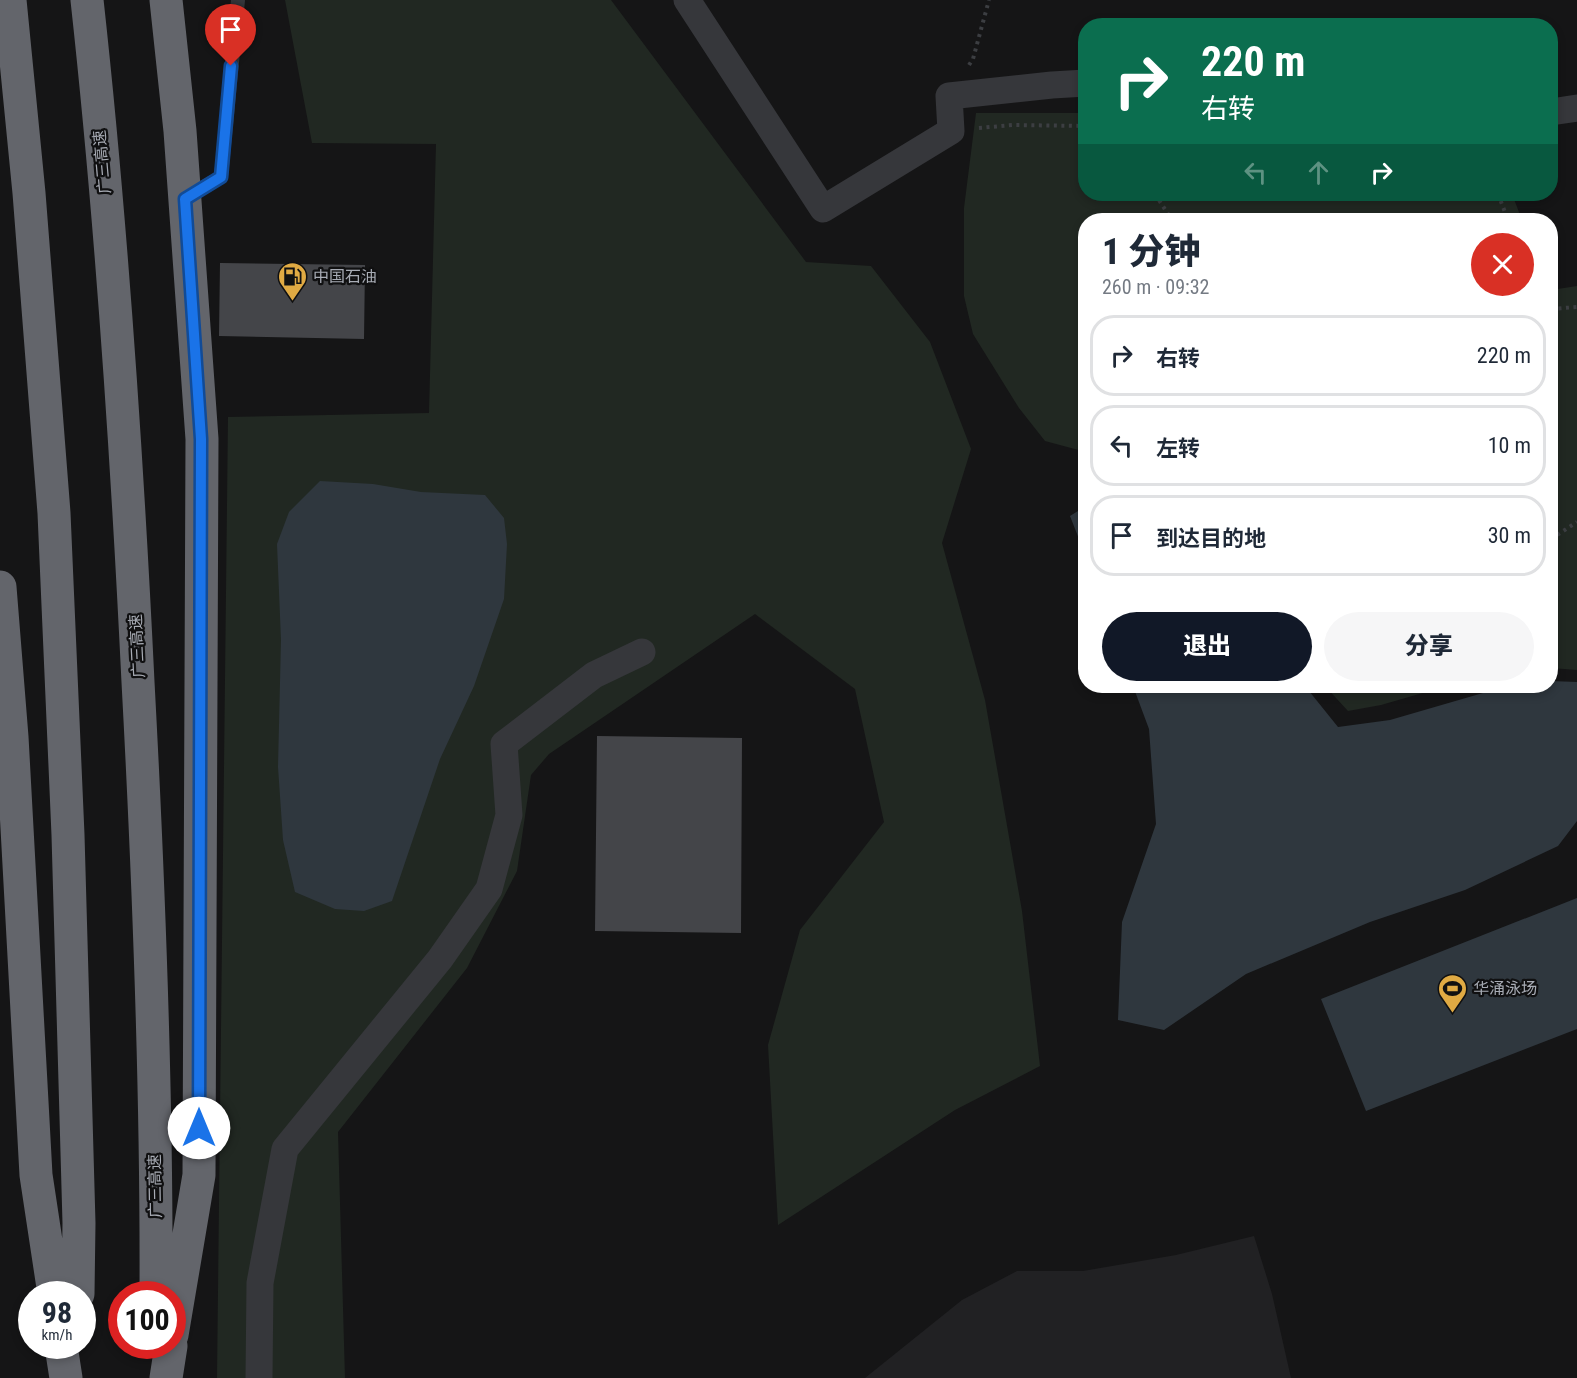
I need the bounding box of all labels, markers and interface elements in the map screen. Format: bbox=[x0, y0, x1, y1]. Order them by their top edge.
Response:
pin bbox=[205, 4, 256, 66]
icon: arrive bbox=[214, 13, 247, 46]
text: 220 m bbox=[1201, 37, 1306, 86]
icon: right bbox=[1102, 42, 1180, 120]
text: 右转 bbox=[1201, 93, 1255, 125]
street label: 广三高速 bbox=[90, 129, 114, 195]
icon: left bbox=[1239, 156, 1272, 189]
icon: ahead bbox=[1302, 156, 1335, 189]
icon: right bbox=[1365, 156, 1398, 189]
text: 1 分钟 bbox=[1102, 231, 1201, 273]
button: close bbox=[1471, 233, 1534, 296]
fuel station icon: 中国石油 bbox=[276, 260, 308, 302]
place label: 中国石油 bbox=[313, 267, 377, 286]
text: 260 m · 09:32 bbox=[1102, 275, 1209, 299]
icon: right bbox=[1105, 339, 1138, 372]
text: 220 m bbox=[1477, 343, 1531, 368]
text: 右转 bbox=[1156, 346, 1200, 371]
icon: left bbox=[1105, 429, 1138, 462]
text: 10 m bbox=[1488, 433, 1531, 458]
text: 左转 bbox=[1156, 436, 1200, 461]
icon: arrive bbox=[1105, 519, 1138, 552]
text: 30 m bbox=[1488, 523, 1531, 548]
text: 到达目的地 bbox=[1156, 526, 1266, 551]
button: 退出 bbox=[1102, 612, 1312, 681]
button: 分享 bbox=[1324, 612, 1534, 681]
street label: 广三高速 bbox=[126, 614, 148, 678]
sports icon: 华涌泳场 bbox=[1436, 972, 1468, 1014]
place label: 华涌泳场 bbox=[1473, 979, 1537, 998]
position arrow bbox=[167, 1096, 231, 1160]
street label: 广三高速 bbox=[145, 1154, 165, 1218]
speed limit sign: 100 bbox=[108, 1281, 186, 1359]
text: 98 bbox=[42, 1295, 72, 1330]
text: km/h bbox=[42, 1326, 72, 1344]

